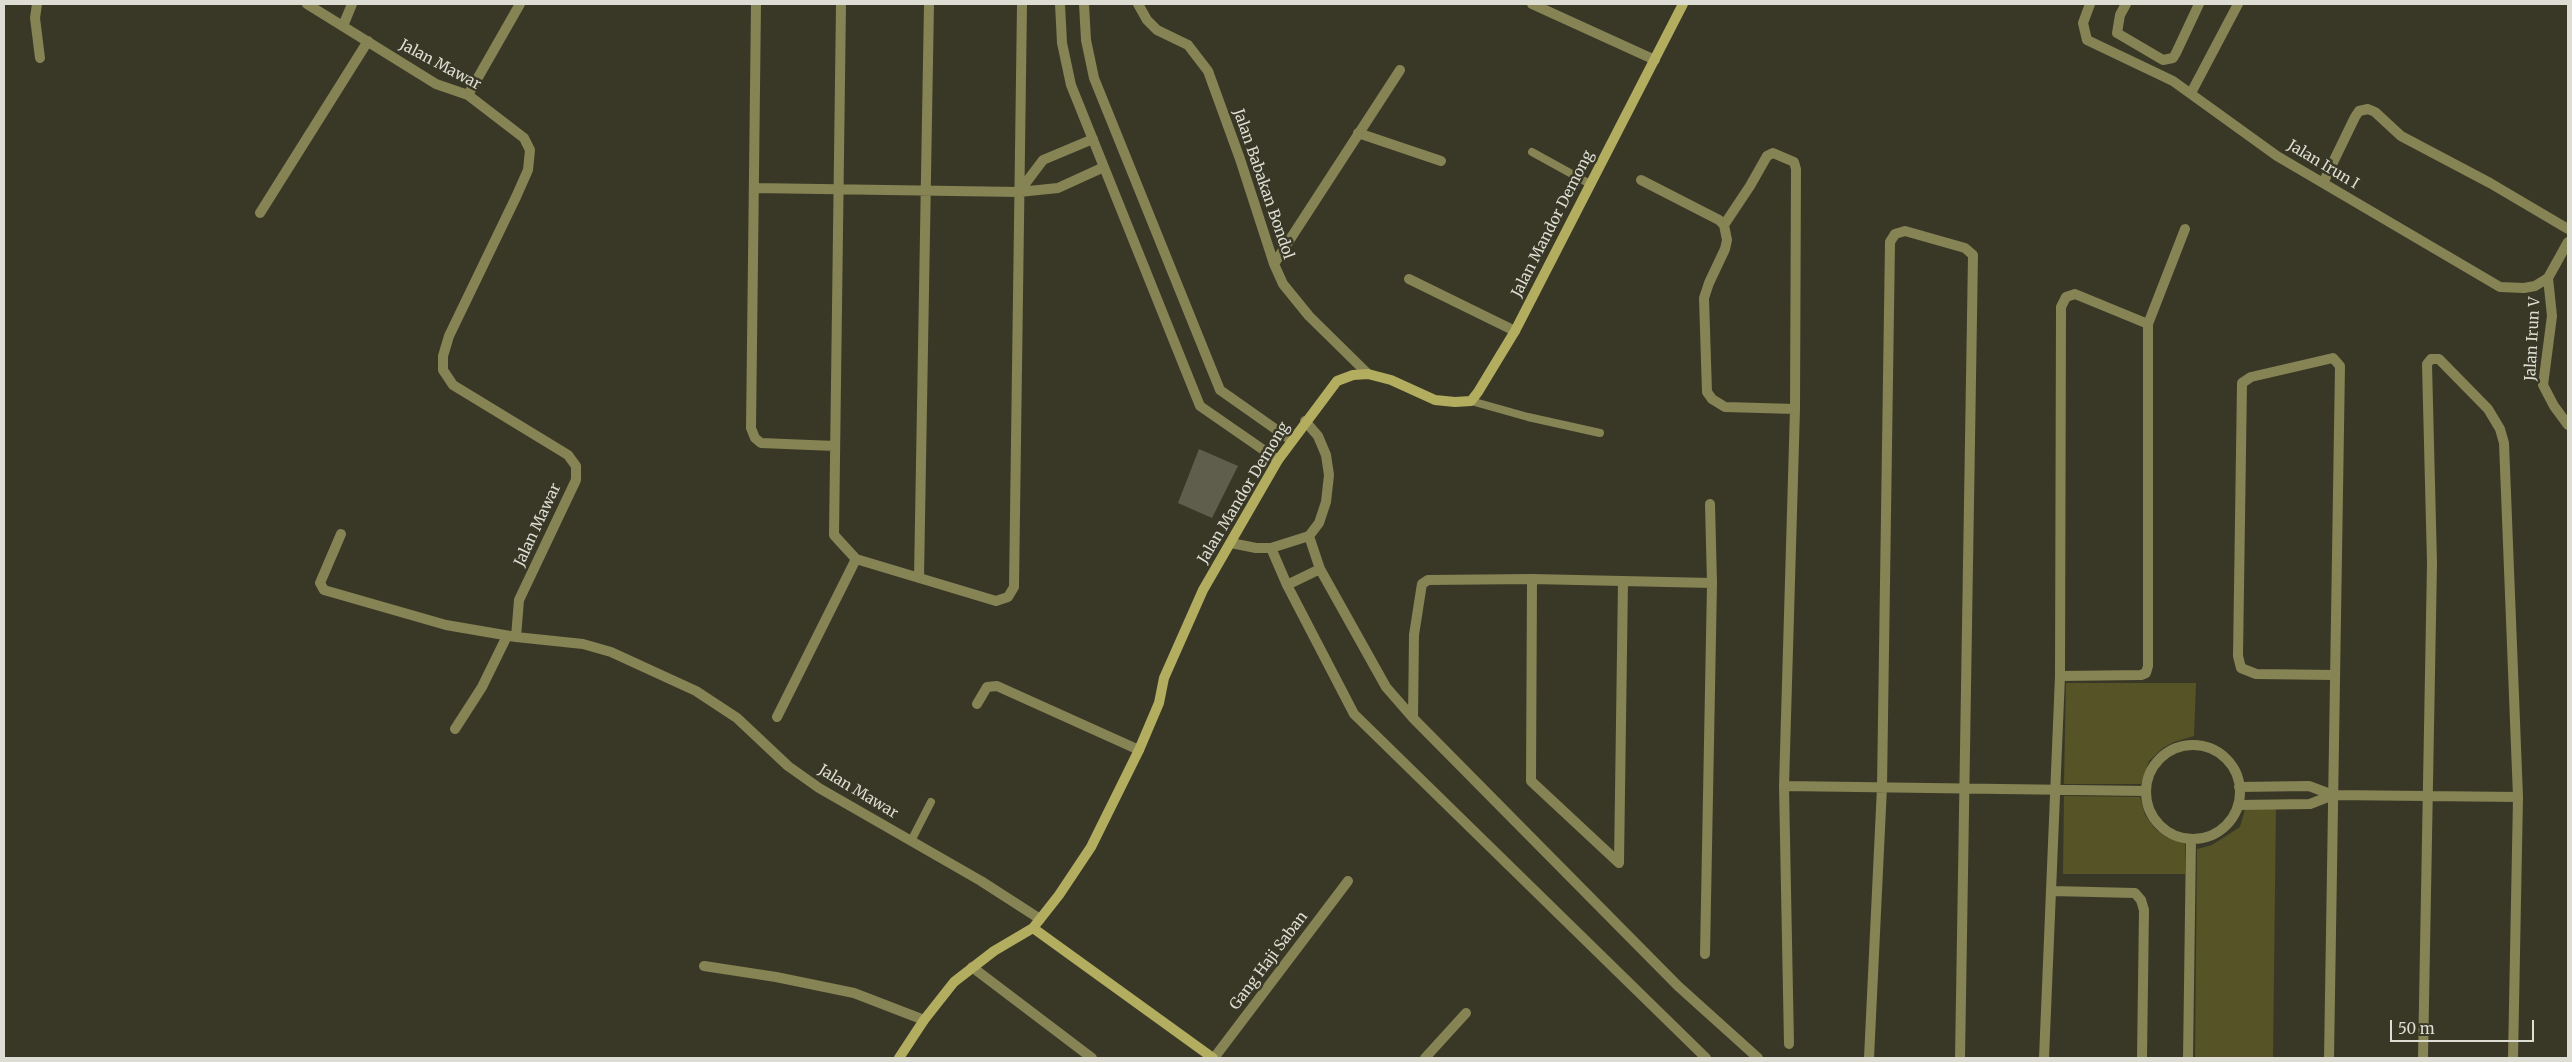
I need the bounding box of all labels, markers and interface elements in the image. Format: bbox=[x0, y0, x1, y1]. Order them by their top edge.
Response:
street label: Jalan Mawar bbox=[396, 36, 484, 94]
street label: Jalan Babakan Bondol bbox=[1229, 107, 1297, 261]
street label: Jalan Irun I bbox=[2284, 137, 2362, 193]
street label: Jalan Mandor Demong bbox=[1508, 148, 1598, 300]
street label: Jalan Irun V bbox=[2522, 296, 2544, 382]
street label: Jalan Mandor Demong bbox=[1195, 419, 1293, 567]
street label: Jalan Mawar bbox=[511, 481, 565, 569]
street label: Jalan Mawar bbox=[815, 761, 901, 823]
street label: Gang Haji Saban bbox=[1226, 908, 1312, 1014]
scale bar bbox=[2392, 1010, 2536, 1042]
text: 50 m bbox=[2398, 1019, 2435, 1038]

